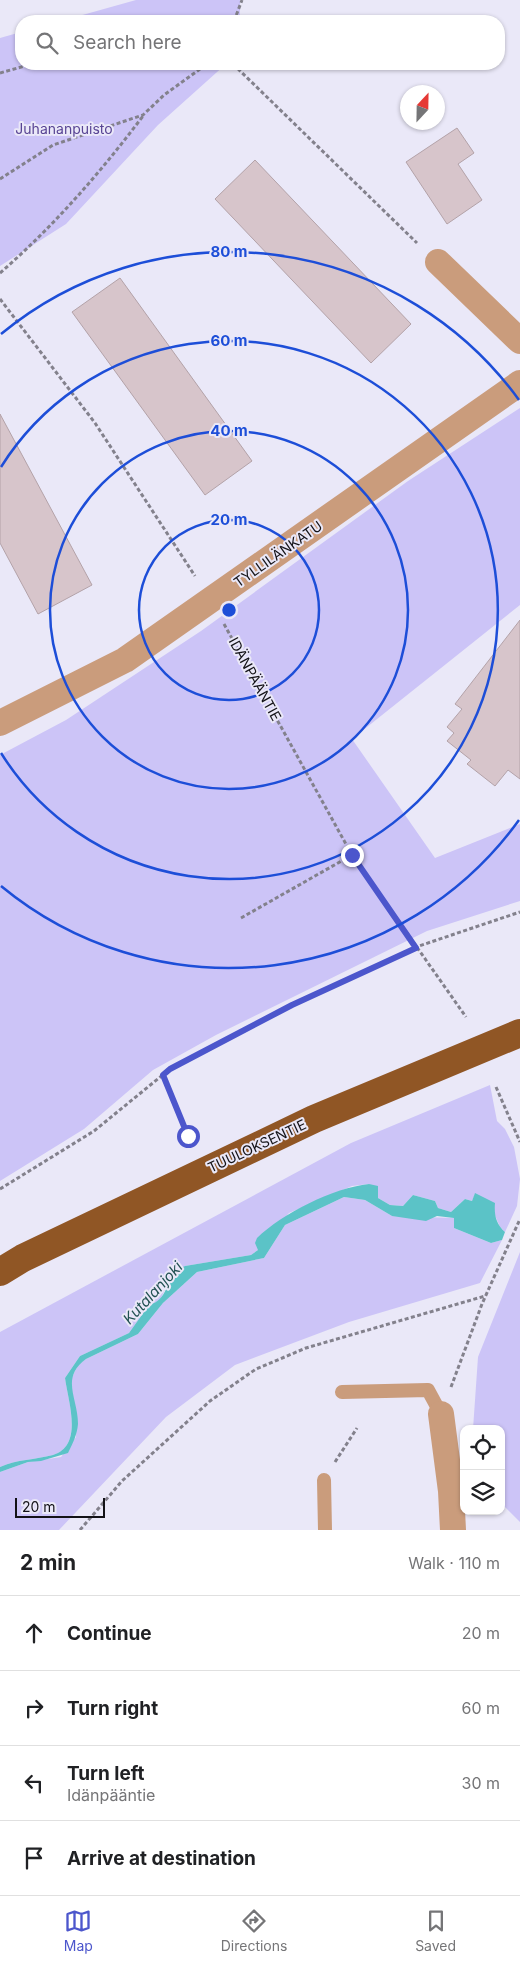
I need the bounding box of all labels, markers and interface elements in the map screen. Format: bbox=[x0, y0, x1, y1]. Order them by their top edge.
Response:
search box bbox=[15, 15, 505, 70]
icon: search bbox=[33, 29, 61, 57]
text: Search here bbox=[73, 31, 182, 54]
north arrow bbox=[400, 85, 445, 130]
park label: Juhananpuisto bbox=[15, 120, 113, 137]
text: 80 m bbox=[210, 242, 248, 261]
text: 60 m bbox=[210, 331, 248, 350]
text: 40 m bbox=[210, 421, 248, 440]
text: 20 m bbox=[211, 510, 247, 529]
street label: TYLLILÄNKATU bbox=[230, 517, 325, 590]
centre of rings bbox=[220, 601, 238, 619]
street label: IDÄNPÄÄNTIE bbox=[226, 634, 285, 723]
route end bbox=[341, 844, 364, 867]
street label: TUULOKSENTIE bbox=[205, 1115, 309, 1176]
route start bbox=[177, 1125, 200, 1148]
water label: Kutalanjoki bbox=[119, 1257, 187, 1328]
map controls bbox=[460, 1425, 505, 1515]
button: locate bbox=[460, 1425, 505, 1470]
button: layers bbox=[460, 1470, 505, 1515]
scale bar bbox=[15, 1495, 105, 1518]
text: 20 m bbox=[22, 1498, 56, 1515]
text: 2 min bbox=[20, 1550, 76, 1575]
text: Walk · 110 m bbox=[408, 1553, 500, 1573]
icon: ahead bbox=[20, 1619, 48, 1647]
text: Continue bbox=[67, 1622, 152, 1645]
text: 20 m bbox=[462, 1623, 500, 1643]
icon: right bbox=[20, 1694, 48, 1722]
text: Turn right bbox=[67, 1697, 158, 1720]
text: 60 m bbox=[461, 1698, 500, 1718]
text: Turn left bbox=[67, 1762, 145, 1785]
icon: left bbox=[20, 1769, 48, 1797]
text: 30 m bbox=[462, 1773, 500, 1793]
text: Idänpääntie bbox=[67, 1785, 155, 1805]
icon: arrive bbox=[20, 1844, 48, 1872]
text: Arrive at destination bbox=[67, 1847, 256, 1870]
tab: Map bbox=[64, 1907, 93, 1954]
tab: Directions bbox=[221, 1907, 287, 1954]
tab: Saved bbox=[415, 1907, 456, 1954]

